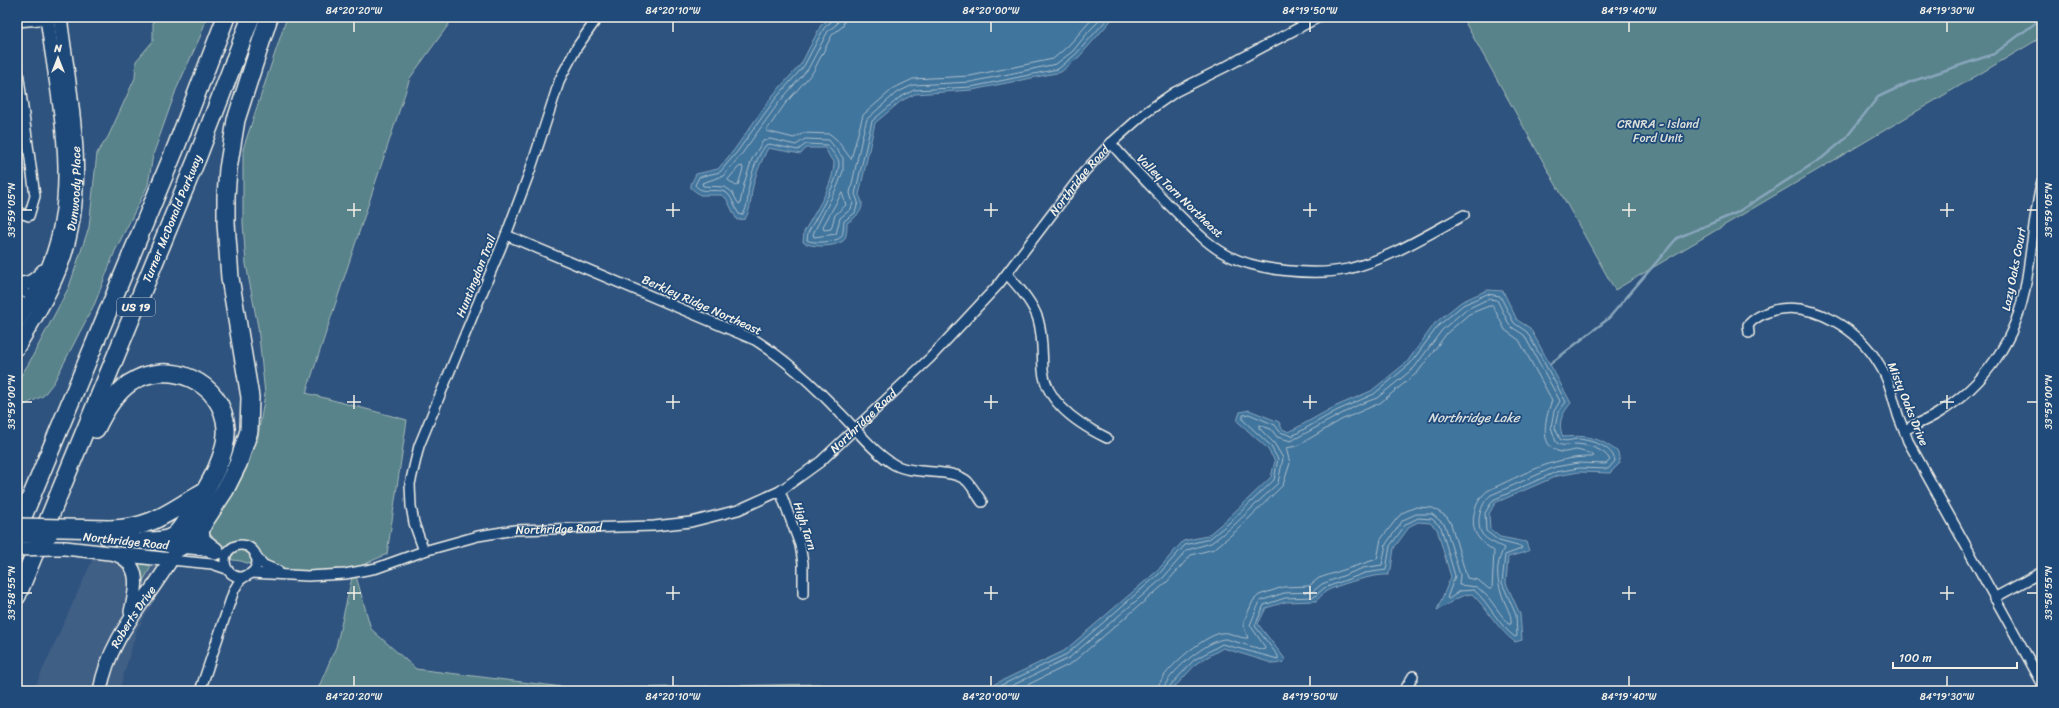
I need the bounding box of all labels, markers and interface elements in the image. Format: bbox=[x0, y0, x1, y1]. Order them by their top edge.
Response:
text: 84°20'20"W bbox=[326, 2, 382, 20]
text: 84°20'10"W bbox=[646, 2, 701, 20]
text: 84°20'00"W bbox=[963, 2, 1020, 20]
text: 84°19'50"W bbox=[1283, 2, 1338, 20]
text: 84°19'40"W bbox=[1601, 2, 1657, 20]
text: 84°19'30"W bbox=[1920, 2, 1974, 20]
north arrow bbox=[38, 38, 78, 78]
text: N bbox=[53, 39, 62, 58]
park label: CRNRA - Island Ford Unit bbox=[1617, 113, 1701, 149]
street label: Northridge Road bbox=[1043, 139, 1116, 221]
street label: Dunwoody Place bbox=[60, 146, 88, 233]
street label: Valley Tarn Northeast bbox=[1131, 148, 1229, 244]
street label: Turner McDonald Parkway bbox=[136, 150, 209, 286]
text: 33°59'05"N bbox=[3, 183, 21, 237]
text: 33°59'05"N bbox=[2040, 183, 2058, 237]
street label: Lazy Oaks Court bbox=[1995, 224, 2033, 313]
street label: Huntingdon Trail bbox=[449, 231, 503, 321]
street label: Berkley Ridge Northeast bbox=[638, 269, 766, 341]
road number: US 19 bbox=[117, 298, 155, 316]
street label: Misty Oaks Drive bbox=[1881, 359, 1935, 449]
text: 33°59'00"N bbox=[3, 374, 21, 429]
text: 33°59'00"N bbox=[2040, 374, 2058, 429]
street label: Northridge Road bbox=[824, 382, 903, 459]
water label: Northridge Lake bbox=[1428, 406, 1521, 429]
street label: High Tarn bbox=[787, 499, 823, 554]
street label: Northridge Road bbox=[515, 516, 604, 541]
street label: Northridge Road bbox=[82, 526, 172, 557]
text: 33°58'55"N bbox=[3, 566, 21, 620]
text: 33°58'55"N bbox=[2040, 566, 2058, 620]
street label: Roberts Drive bbox=[104, 581, 162, 652]
scale bar bbox=[1893, 644, 2017, 670]
text: 100 m bbox=[1899, 647, 1932, 669]
text: 84°20'20"W bbox=[326, 688, 382, 706]
text: 84°20'10"W bbox=[646, 688, 701, 706]
text: 84°20'00"W bbox=[963, 688, 1020, 706]
text: 84°19'50"W bbox=[1283, 688, 1338, 706]
text: 84°19'40"W bbox=[1601, 688, 1657, 706]
text: 84°19'30"W bbox=[1920, 688, 1974, 706]

